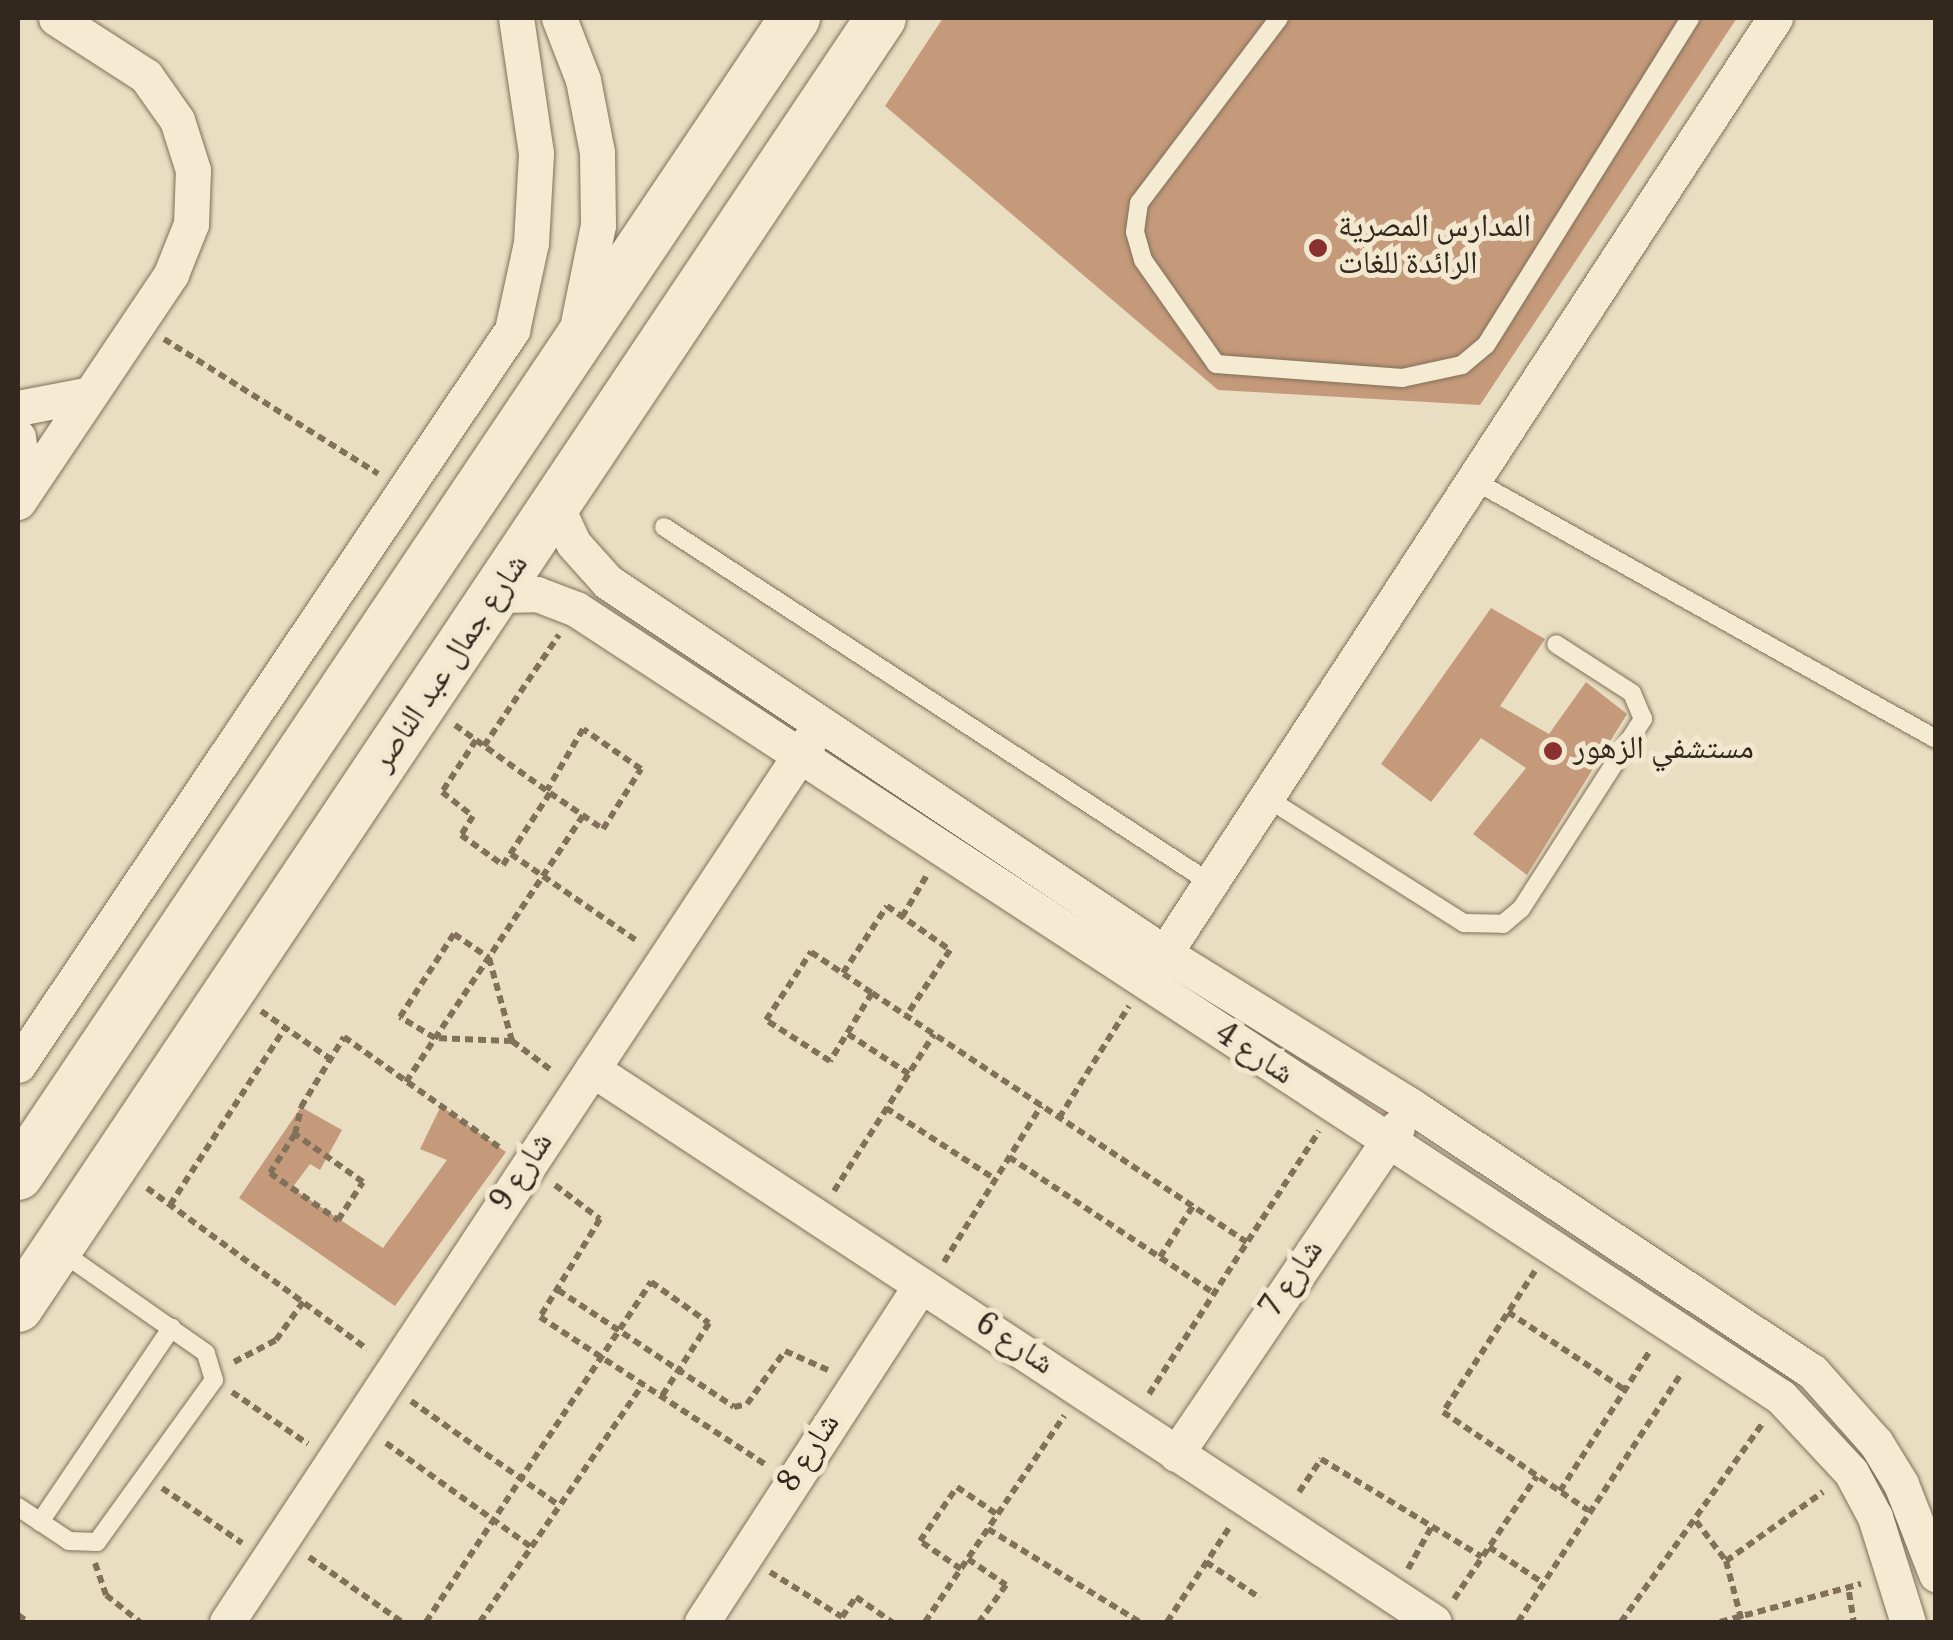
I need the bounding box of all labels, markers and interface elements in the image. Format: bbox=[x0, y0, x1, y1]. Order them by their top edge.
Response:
place label: المدارس المصرية الرائدة للغات bbox=[1338, 211, 1531, 286]
marker: المدارس المصرية الرائدة للغات bbox=[1307, 237, 1329, 259]
street label: شارع جمال عبد الناصر bbox=[365, 548, 539, 780]
place label: مستشفي الزهور bbox=[1573, 732, 1754, 770]
marker: مستشفي الزهور bbox=[1542, 740, 1564, 762]
street label: شارع 4 bbox=[1207, 1017, 1299, 1095]
street label: شارع 9 bbox=[485, 1127, 563, 1219]
street label: شارع 7 bbox=[1254, 1234, 1334, 1326]
street label: شارع 6 bbox=[967, 1307, 1059, 1385]
street label: شارع 8 bbox=[772, 1408, 850, 1500]

